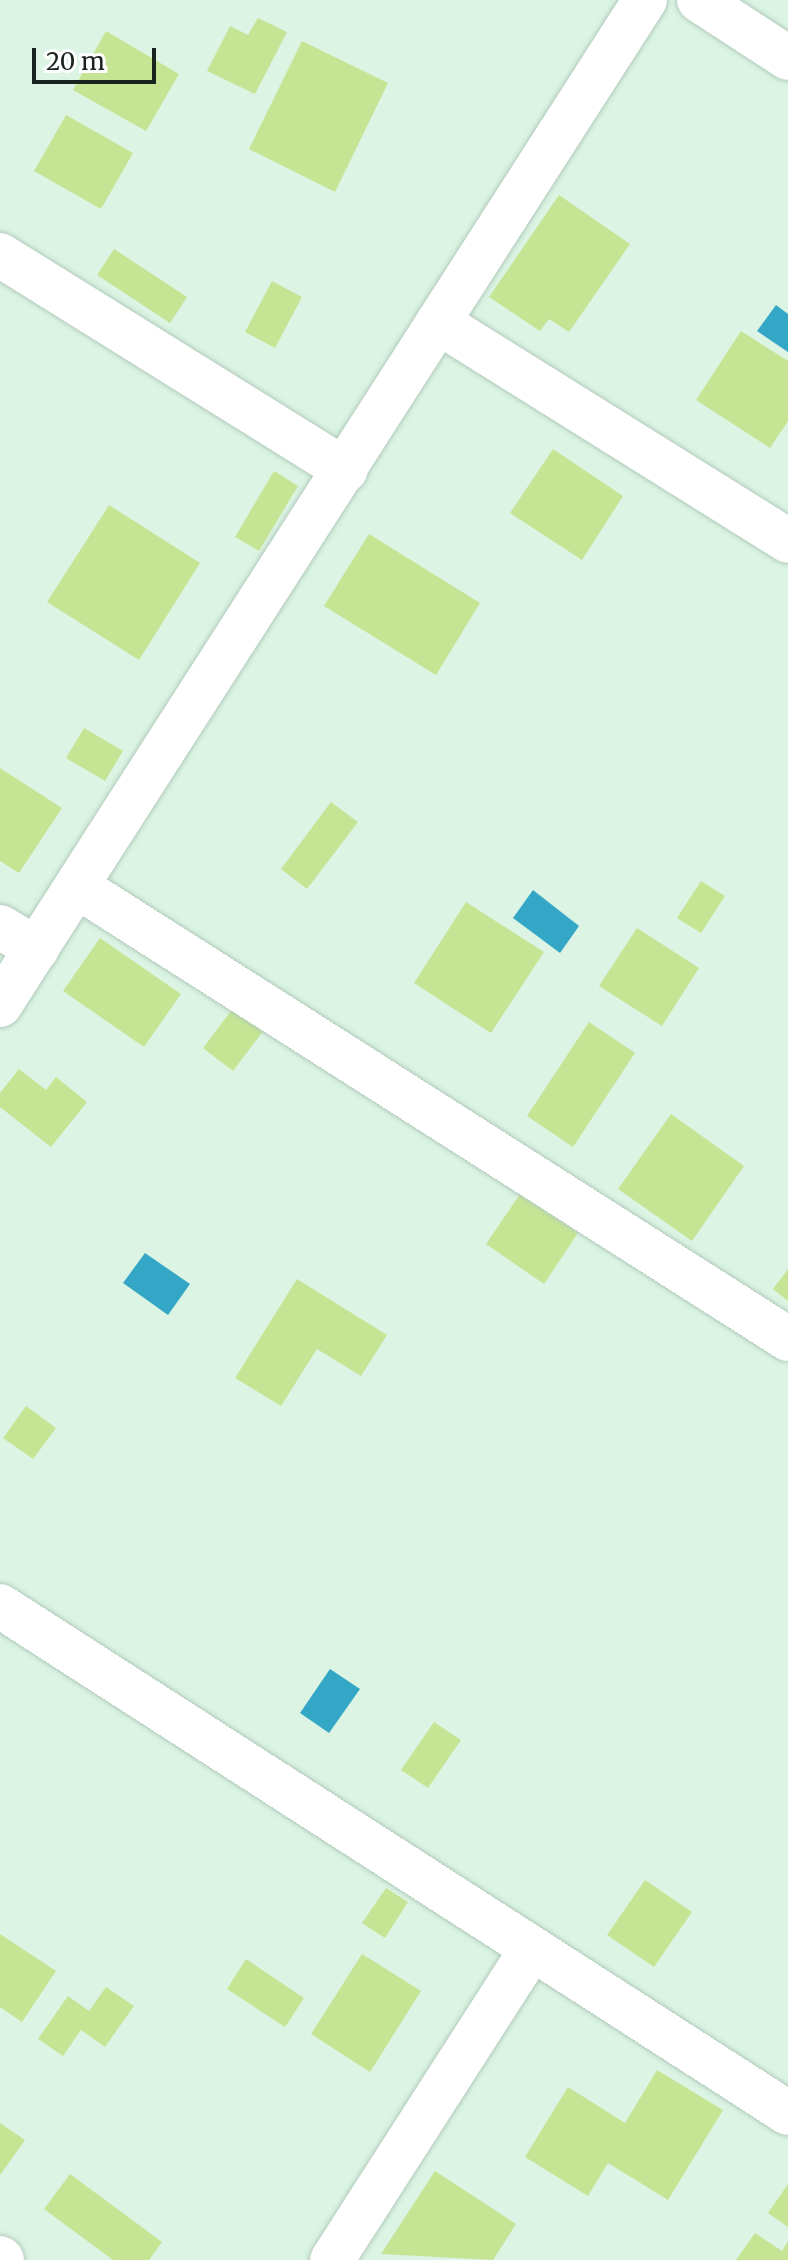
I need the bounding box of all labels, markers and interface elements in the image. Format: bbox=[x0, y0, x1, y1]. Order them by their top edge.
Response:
scale bar bbox=[36, 32, 160, 82]
text: 20 m bbox=[46, 46, 105, 77]

